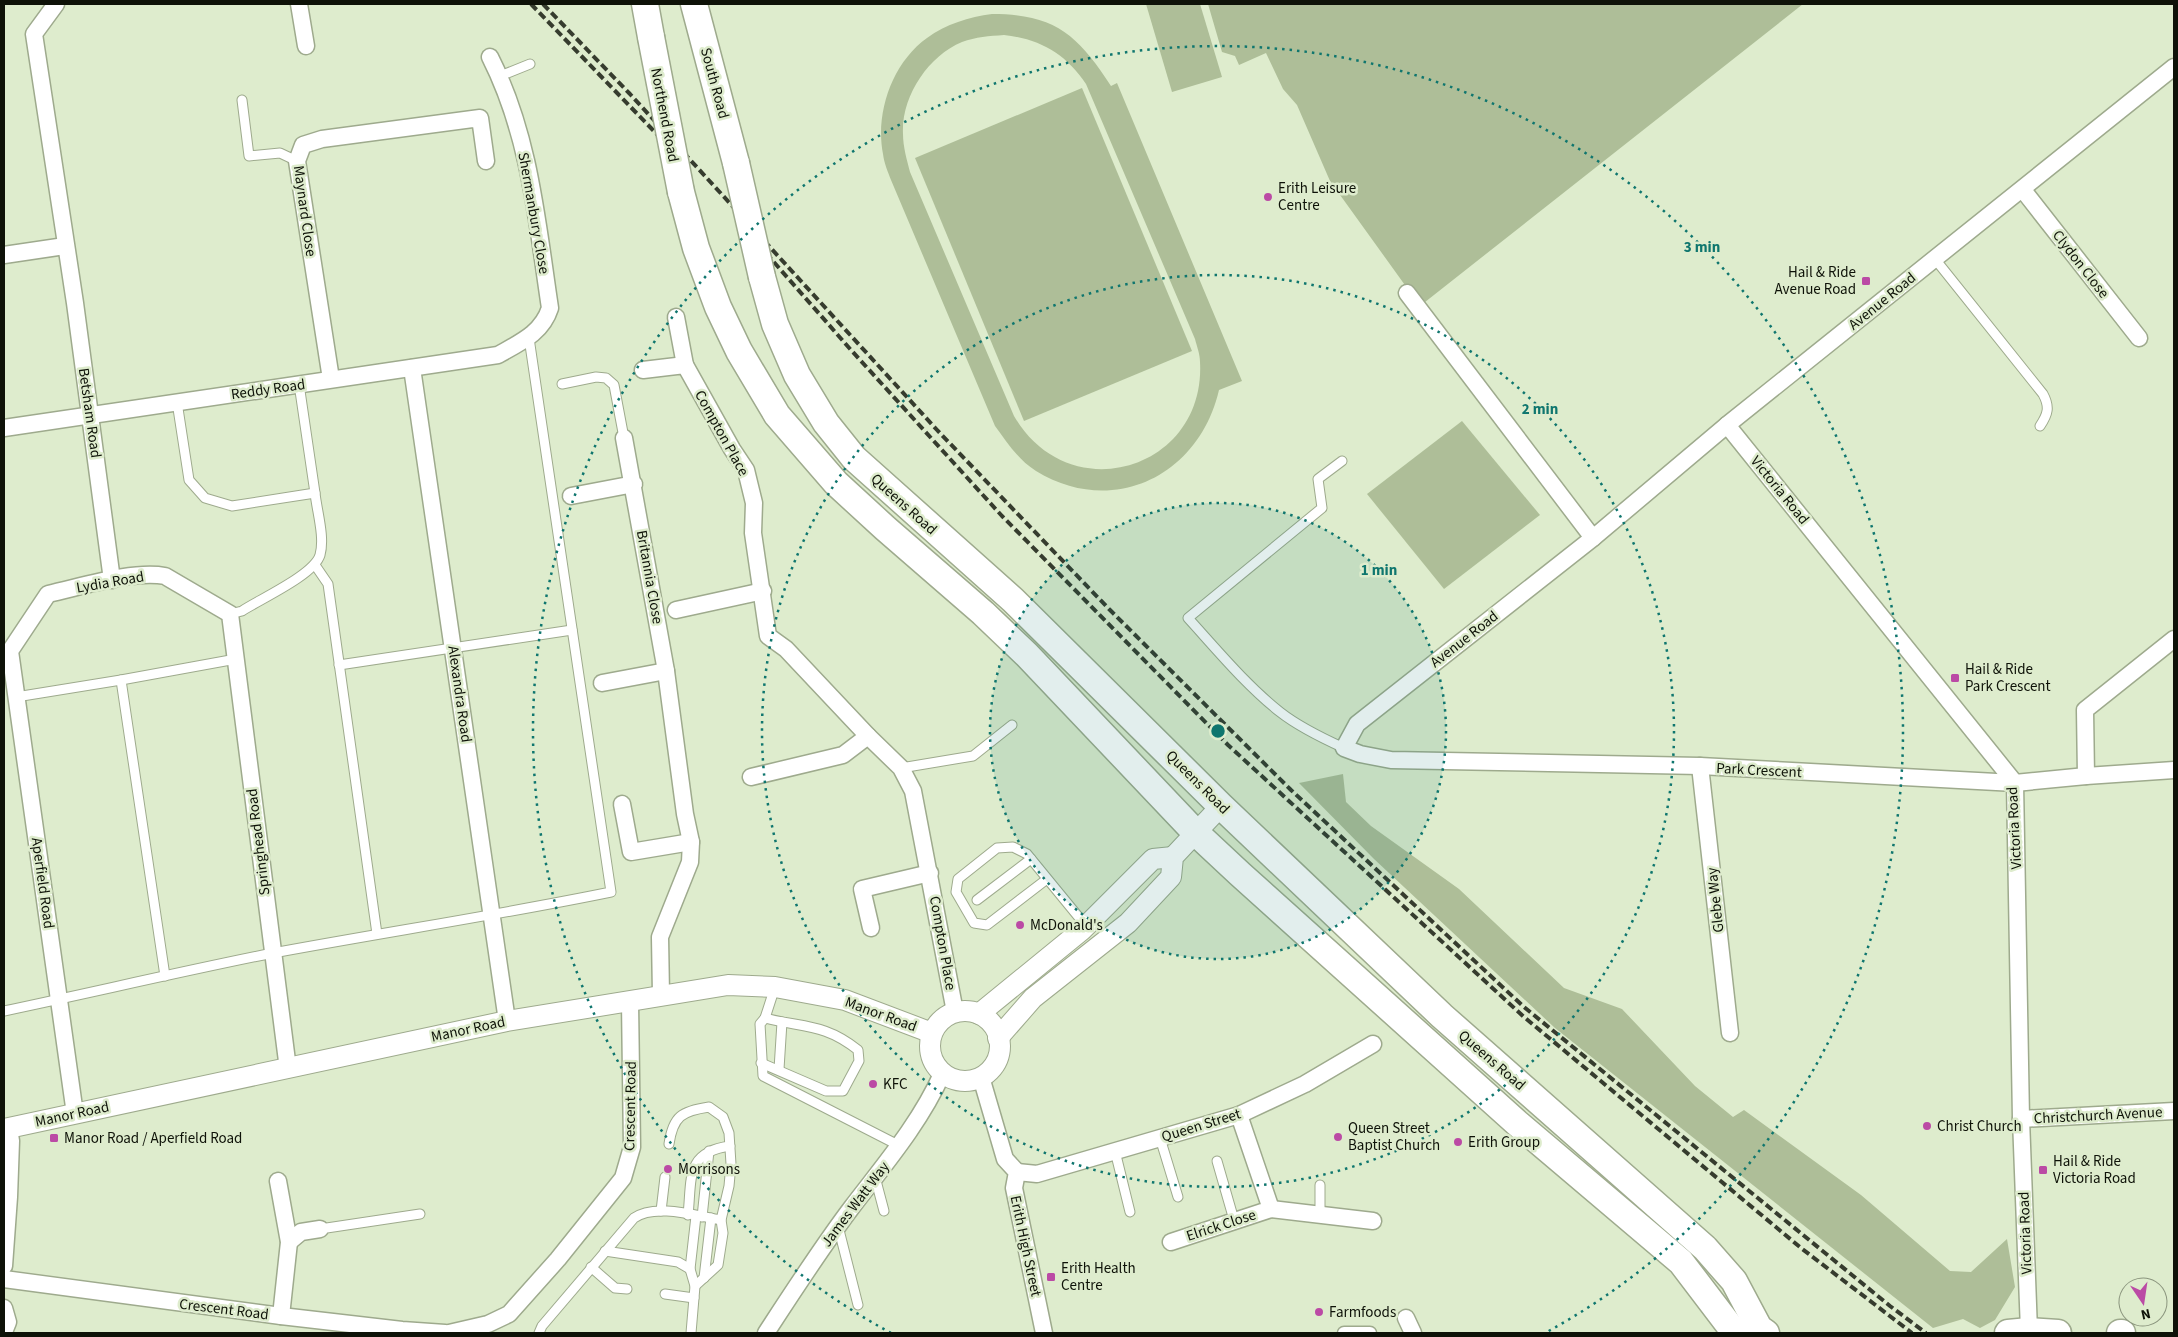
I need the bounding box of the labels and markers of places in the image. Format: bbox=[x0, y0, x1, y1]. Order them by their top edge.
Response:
place label: Erith Leisure Centre bbox=[1278, 178, 1356, 216]
marker: Erith Leisure Centre bbox=[1262, 191, 1274, 203]
place label: Hail & Ride Avenue Road bbox=[1775, 262, 1856, 300]
marker: Hail & Ride Avenue Road bbox=[1860, 275, 1872, 287]
place label: Hail & Ride Park Crescent bbox=[1965, 659, 2051, 697]
marker: Hail & Ride Park Crescent bbox=[1949, 672, 1961, 684]
centre of rings bbox=[1209, 722, 1227, 740]
place label: McDonald's bbox=[1030, 915, 1103, 936]
marker: McDonald's bbox=[1014, 919, 1026, 931]
place label: KFC bbox=[883, 1074, 908, 1095]
marker: KFC bbox=[867, 1078, 879, 1090]
place label: Christ Church bbox=[1937, 1116, 2022, 1137]
place label: Queen Street Baptist Church bbox=[1348, 1118, 1440, 1156]
marker: Christ Church bbox=[1921, 1120, 1933, 1132]
place label: Manor Road / Aperfield Road bbox=[64, 1128, 242, 1149]
marker: Queen Street Baptist Church bbox=[1332, 1131, 1344, 1143]
marker: Manor Road / Aperfield Road bbox=[48, 1132, 60, 1144]
place label: Erith Group bbox=[1468, 1132, 1540, 1153]
marker: Erith Group bbox=[1452, 1136, 1464, 1148]
place label: Hail & Ride Victoria Road bbox=[2053, 1151, 2136, 1189]
place label: Morrisons bbox=[678, 1159, 740, 1180]
marker: Morrisons bbox=[662, 1163, 674, 1175]
marker: Hail & Ride Victoria Road bbox=[2037, 1164, 2049, 1176]
place label: Erith Health Centre bbox=[1061, 1258, 1136, 1296]
marker: Erith Health Centre bbox=[1045, 1271, 1057, 1283]
place label: Farmfoods bbox=[1329, 1302, 1396, 1323]
marker: Farmfoods bbox=[1313, 1306, 1325, 1318]

